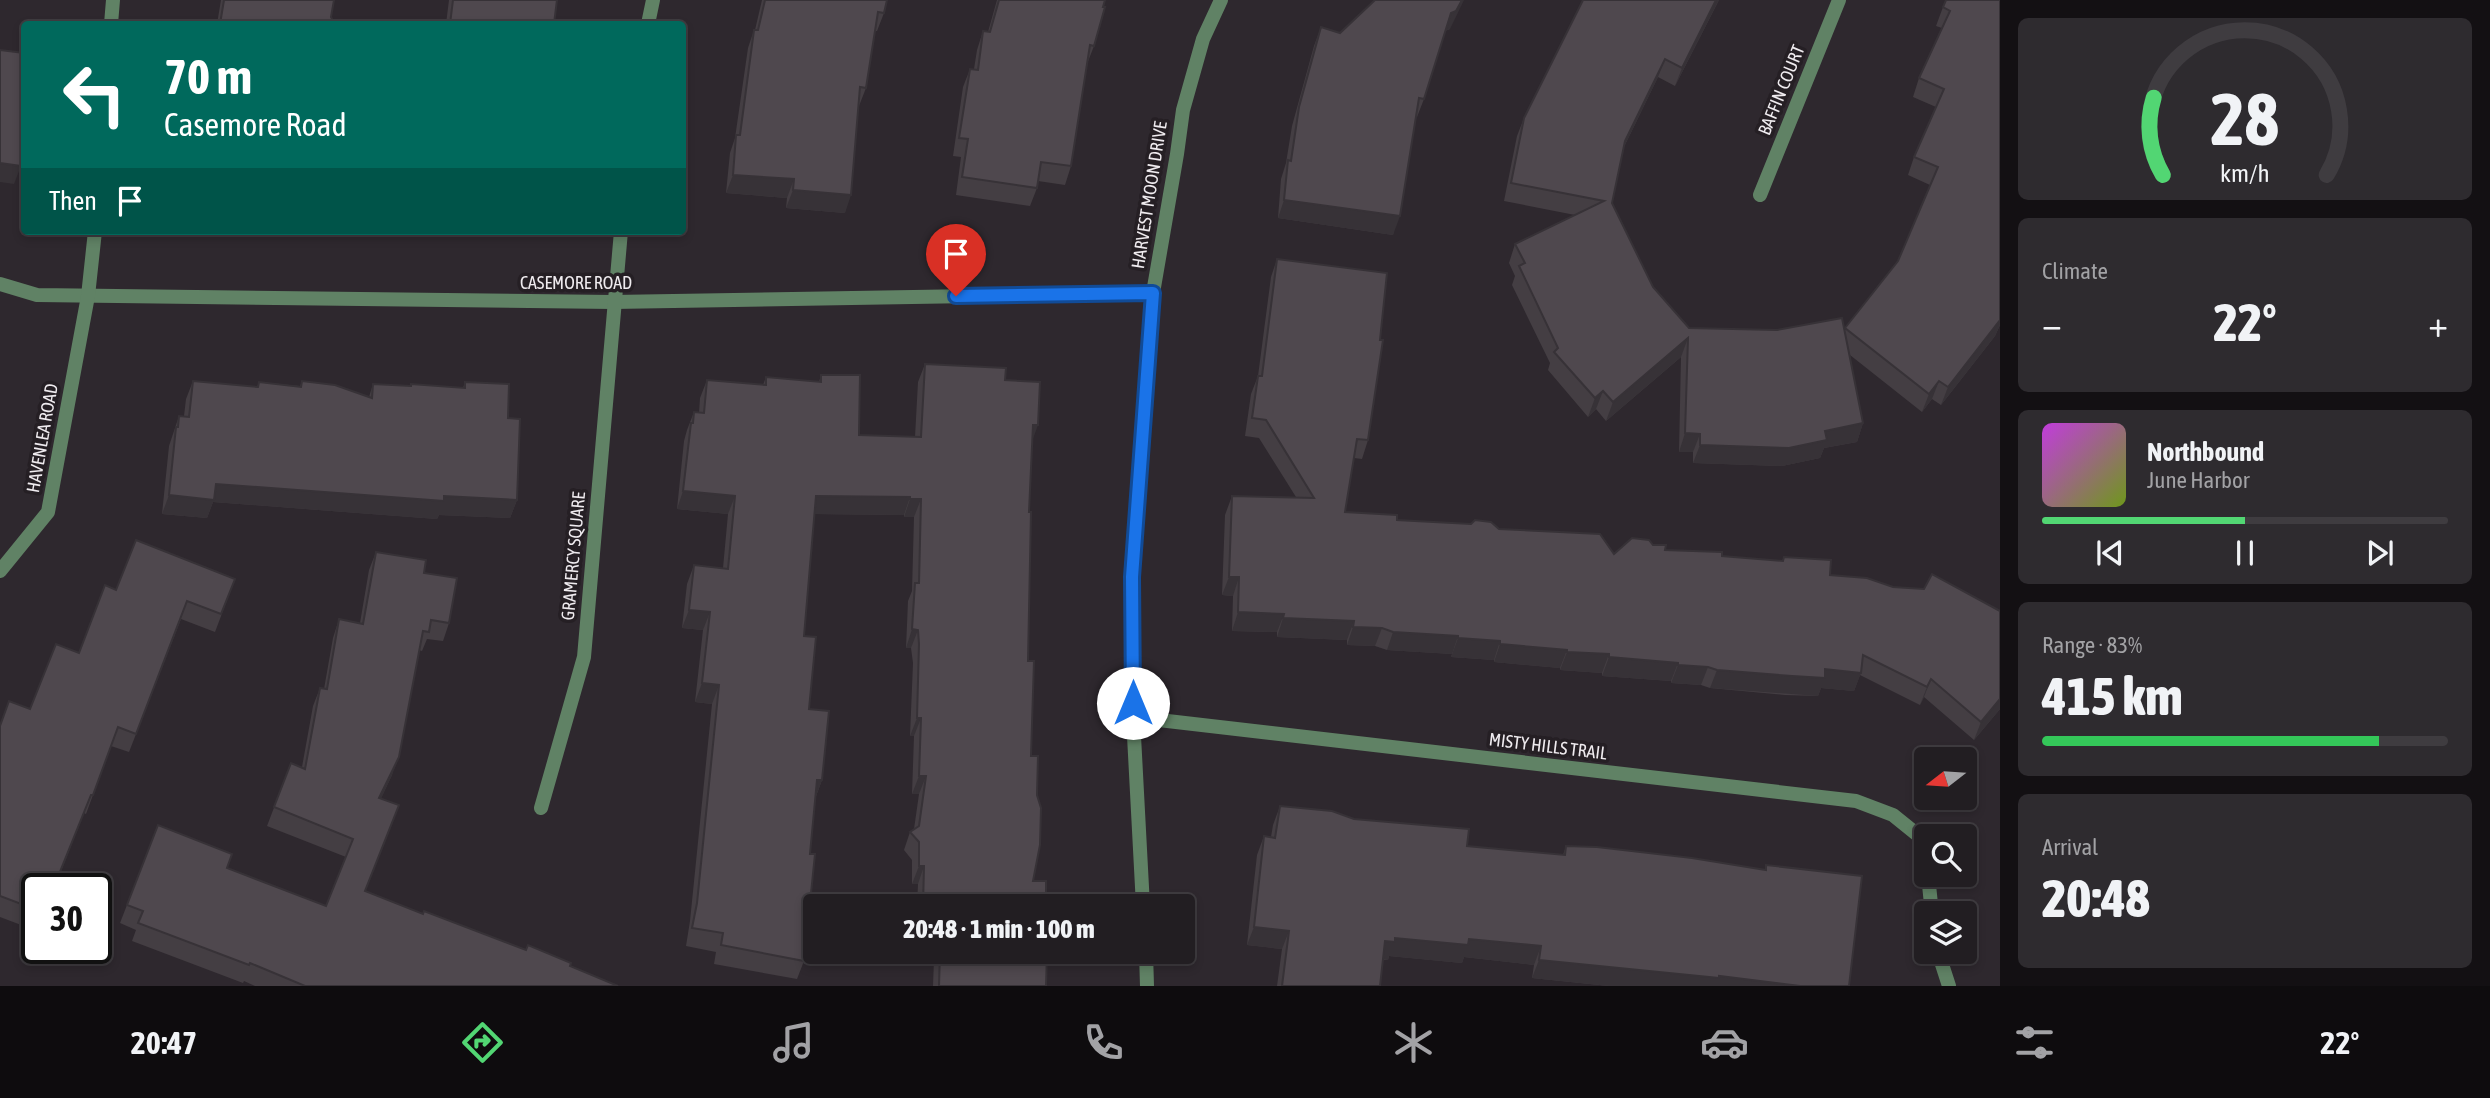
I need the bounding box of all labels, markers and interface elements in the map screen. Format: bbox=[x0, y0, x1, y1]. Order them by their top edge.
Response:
street label: BAFFIN COURT bbox=[1753, 42, 1809, 138]
text: 70 m bbox=[164, 48, 252, 104]
icon: left bbox=[49, 49, 140, 140]
text: 28 bbox=[2211, 77, 2279, 160]
text: Casemore Road bbox=[164, 106, 347, 143]
street label: HARVEST MOON DRIVE bbox=[1127, 120, 1171, 270]
text: km/h bbox=[2220, 159, 2270, 187]
icon: arrive bbox=[111, 182, 149, 220]
text: Then bbox=[49, 186, 97, 216]
pin bbox=[926, 224, 986, 296]
icon: arrive bbox=[937, 235, 975, 273]
text: Climate bbox=[2042, 258, 2108, 284]
street label: CASEMORE ROAD bbox=[520, 272, 632, 293]
text: 22° bbox=[2213, 292, 2277, 352]
text: − bbox=[2042, 302, 2062, 345]
text: + bbox=[2428, 302, 2448, 345]
street label: HAVENLEA ROAD bbox=[22, 382, 62, 494]
text: Northbound bbox=[2147, 437, 2264, 467]
text: June Harbor bbox=[2147, 467, 2250, 493]
street label: GRAMERCY SQUARE bbox=[557, 491, 589, 621]
icon: previous bbox=[2091, 534, 2129, 572]
icon: pause bbox=[2226, 534, 2264, 572]
icon: next bbox=[2361, 534, 2399, 572]
text: Range · 83% bbox=[2042, 632, 2142, 658]
position arrow bbox=[1096, 666, 1170, 740]
text: 415 km bbox=[2042, 666, 2183, 726]
street label: MISTY HILLS TRAIL bbox=[1488, 728, 1608, 764]
north arrow bbox=[1914, 747, 1978, 810]
map controls bbox=[1914, 747, 1977, 964]
button: search bbox=[1914, 824, 1977, 887]
text: Arrival bbox=[2042, 834, 2098, 860]
text: 20:48 bbox=[2042, 868, 2150, 928]
speed limit sign: 30 bbox=[21, 873, 112, 964]
button: layers bbox=[1914, 901, 1977, 964]
text: 20:48 · 1 min · 100 m bbox=[903, 914, 1095, 944]
icon: directions bbox=[458, 1018, 507, 1067]
icon: music bbox=[769, 1018, 818, 1067]
icon: phone bbox=[1079, 1018, 1128, 1067]
icon: climate bbox=[1389, 1018, 1438, 1067]
icon: car bbox=[1700, 1018, 1749, 1067]
icon: filters bbox=[2010, 1018, 2059, 1067]
text: 20:47 bbox=[131, 1024, 197, 1061]
text: 22° bbox=[2320, 1024, 2359, 1061]

